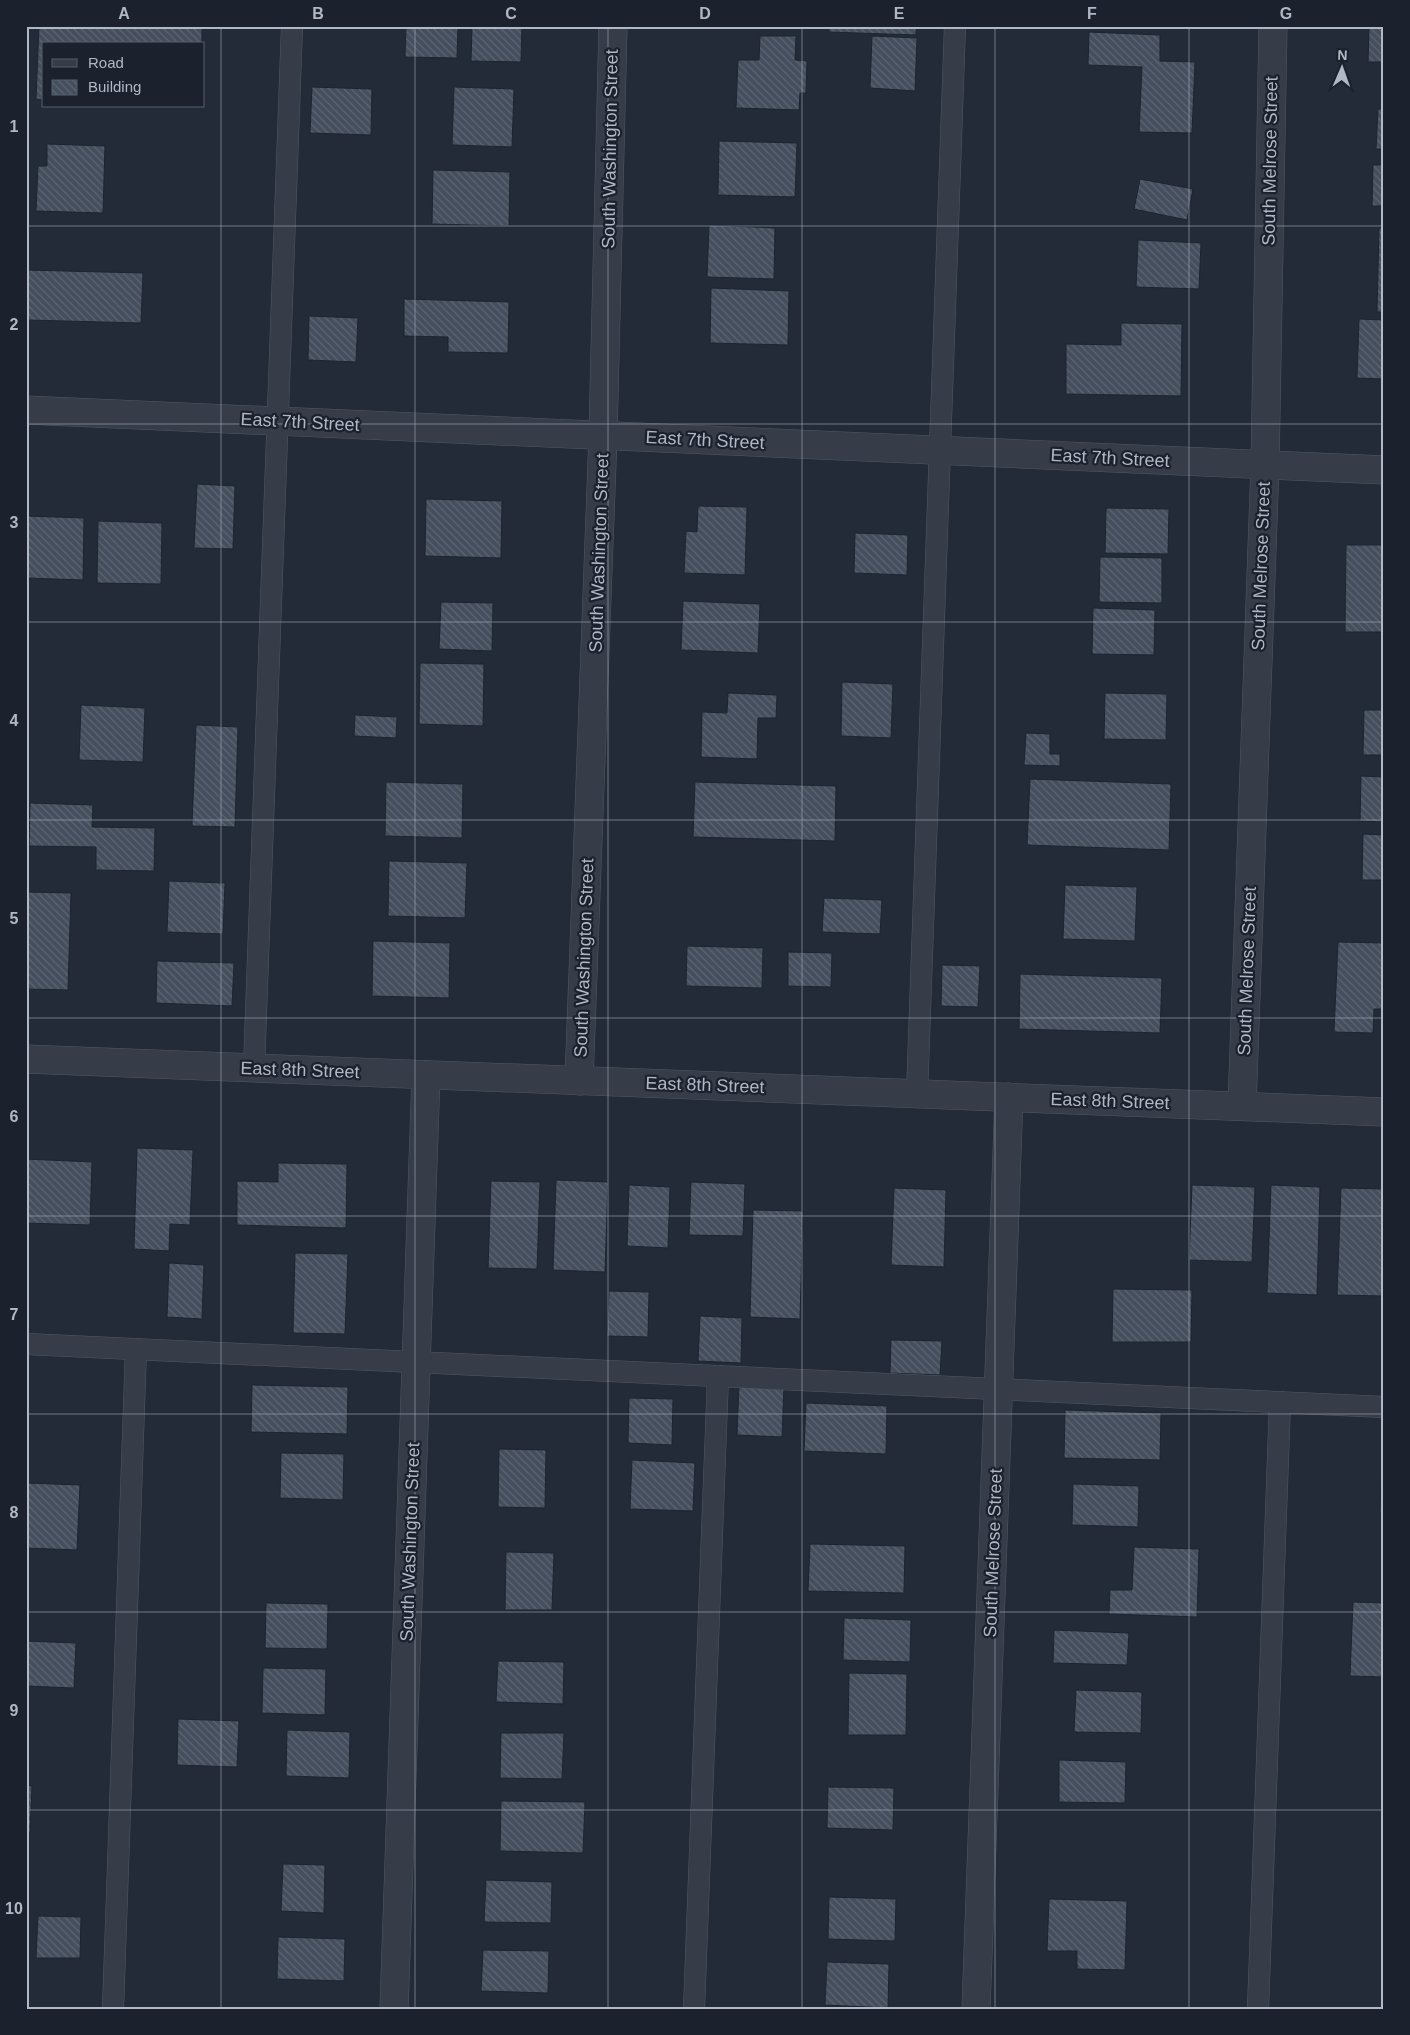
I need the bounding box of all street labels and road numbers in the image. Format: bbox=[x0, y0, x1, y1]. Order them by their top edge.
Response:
street label: South Washington Street bbox=[598, 49, 622, 249]
street label: South Melrose Street bbox=[1259, 76, 1281, 246]
street label: East 7th Street bbox=[240, 409, 360, 435]
street label: East 7th Street bbox=[645, 427, 765, 453]
street label: East 7th Street bbox=[1050, 445, 1170, 471]
street label: South Washington Street bbox=[586, 453, 612, 653]
street label: South Melrose Street bbox=[1248, 481, 1274, 651]
street label: South Washington Street bbox=[571, 858, 597, 1058]
street label: South Melrose Street bbox=[1234, 886, 1260, 1056]
street label: East 8th Street bbox=[240, 1058, 360, 1082]
street label: East 8th Street bbox=[645, 1073, 765, 1097]
street label: East 8th Street bbox=[1050, 1089, 1170, 1113]
street label: South Washington Street bbox=[397, 1442, 423, 1642]
street label: South Melrose Street bbox=[980, 1468, 1006, 1638]

